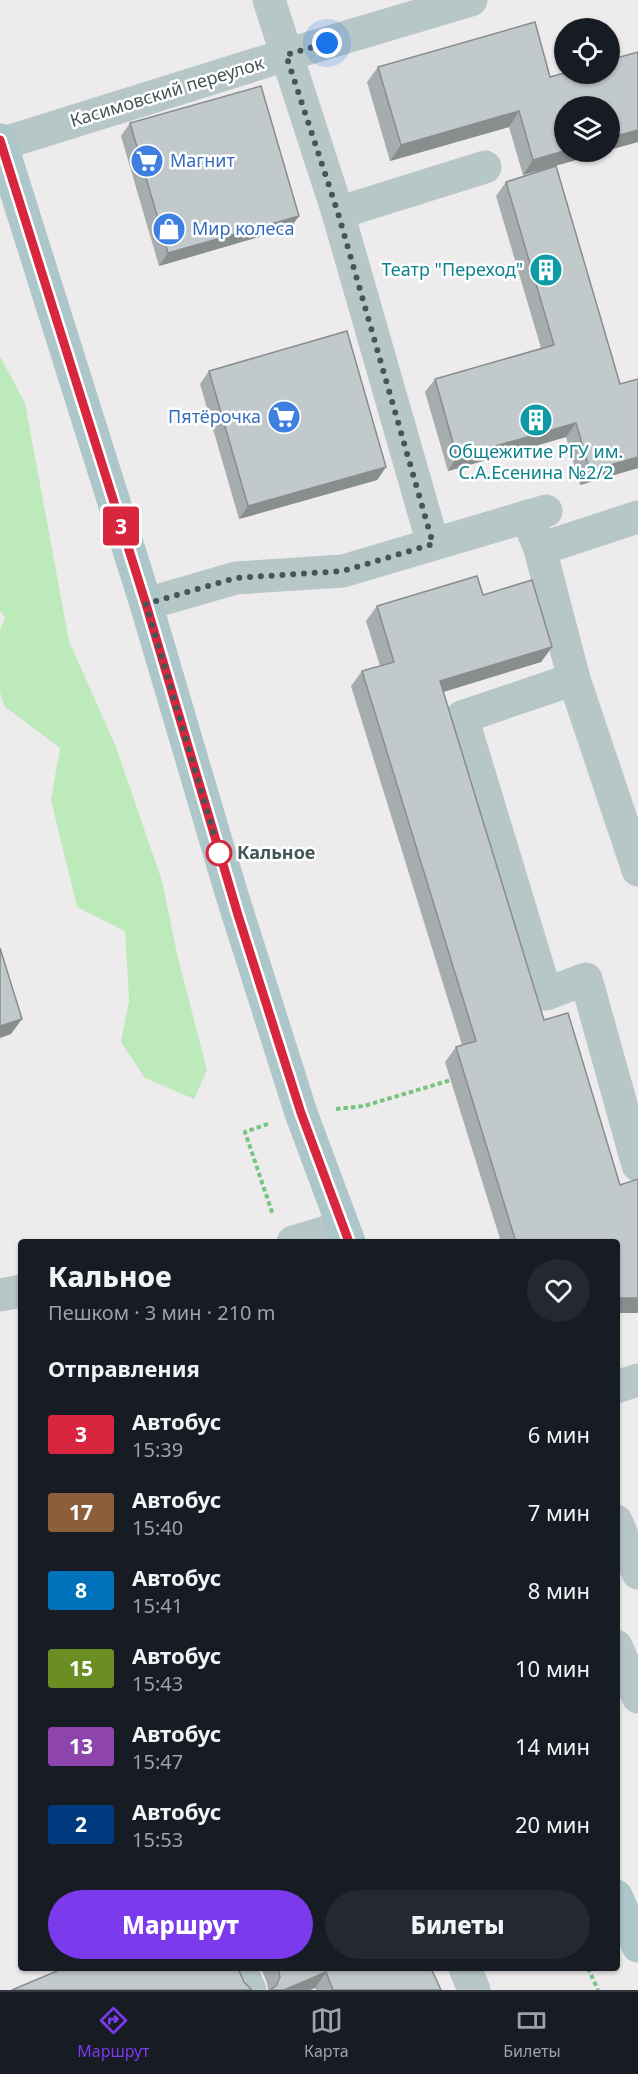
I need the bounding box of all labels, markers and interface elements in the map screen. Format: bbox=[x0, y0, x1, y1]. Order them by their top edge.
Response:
map controls bbox=[554, 18, 620, 162]
button: locate bbox=[554, 18, 620, 84]
your location bbox=[312, 28, 342, 58]
street label: Касимовский переулок bbox=[67, 50, 267, 132]
button: layers bbox=[554, 96, 620, 162]
supermarket icon: Магнит bbox=[129, 143, 165, 179]
place label: Магнит bbox=[170, 148, 235, 172]
shop icon: Мир колеса bbox=[151, 211, 187, 247]
place label: Мир колеса bbox=[192, 216, 294, 240]
building icon: Театр "Переход" bbox=[528, 252, 564, 288]
place label: Театр "Переход" bbox=[382, 257, 523, 281]
supermarket icon: Пятёрочка bbox=[266, 399, 302, 435]
building icon: Общежитие РГУ им. С.А.Есенина №2/2 bbox=[518, 402, 554, 438]
place label: Пятёрочка bbox=[168, 404, 261, 428]
place label: Общежитие РГУ им. С.А.Есенина №2/2 bbox=[449, 439, 623, 484]
line badge: 3 bbox=[102, 506, 140, 546]
text: 3 bbox=[115, 512, 127, 540]
marker: Кальное bbox=[206, 840, 232, 866]
place label: Кальное bbox=[237, 840, 315, 864]
text: Кальное bbox=[48, 1257, 172, 1295]
button: heart bbox=[527, 1259, 590, 1322]
text: Пешком · 3 мин · 210 m bbox=[48, 1299, 275, 1326]
text: Отправления bbox=[48, 1353, 200, 1383]
text: Автобус bbox=[132, 1406, 221, 1436]
text: 6 мин bbox=[528, 1419, 590, 1449]
text: 3 bbox=[75, 1420, 87, 1448]
text: 15:39 bbox=[132, 1436, 183, 1463]
text: Автобус bbox=[132, 1484, 221, 1514]
text: 7 мин bbox=[528, 1497, 590, 1527]
text: 17 bbox=[69, 1498, 93, 1526]
text: 15:40 bbox=[132, 1514, 183, 1541]
text: Автобус bbox=[132, 1562, 221, 1592]
text: 8 мин bbox=[528, 1575, 590, 1605]
text: 8 bbox=[75, 1576, 87, 1604]
text: 15:41 bbox=[132, 1592, 183, 1619]
text: Автобус bbox=[132, 1640, 221, 1670]
text: 10 мин bbox=[515, 1653, 590, 1683]
text: 15 bbox=[69, 1654, 93, 1682]
text: 15:43 bbox=[132, 1670, 183, 1697]
text: Автобус bbox=[132, 1718, 221, 1748]
text: 14 мин bbox=[515, 1731, 590, 1761]
text: 13 bbox=[69, 1732, 93, 1760]
text: 15:47 bbox=[132, 1748, 183, 1775]
text: Автобус bbox=[132, 1796, 221, 1826]
text: 20 мин bbox=[515, 1809, 590, 1839]
text: 2 bbox=[75, 1810, 87, 1838]
text: 15:53 bbox=[132, 1826, 183, 1853]
button: Маршрут bbox=[48, 1890, 313, 1959]
button: Билеты bbox=[325, 1890, 590, 1959]
tab: Маршрут bbox=[77, 2004, 150, 2062]
tab: Карта bbox=[304, 2004, 349, 2062]
tab: Билеты bbox=[503, 2004, 561, 2062]

